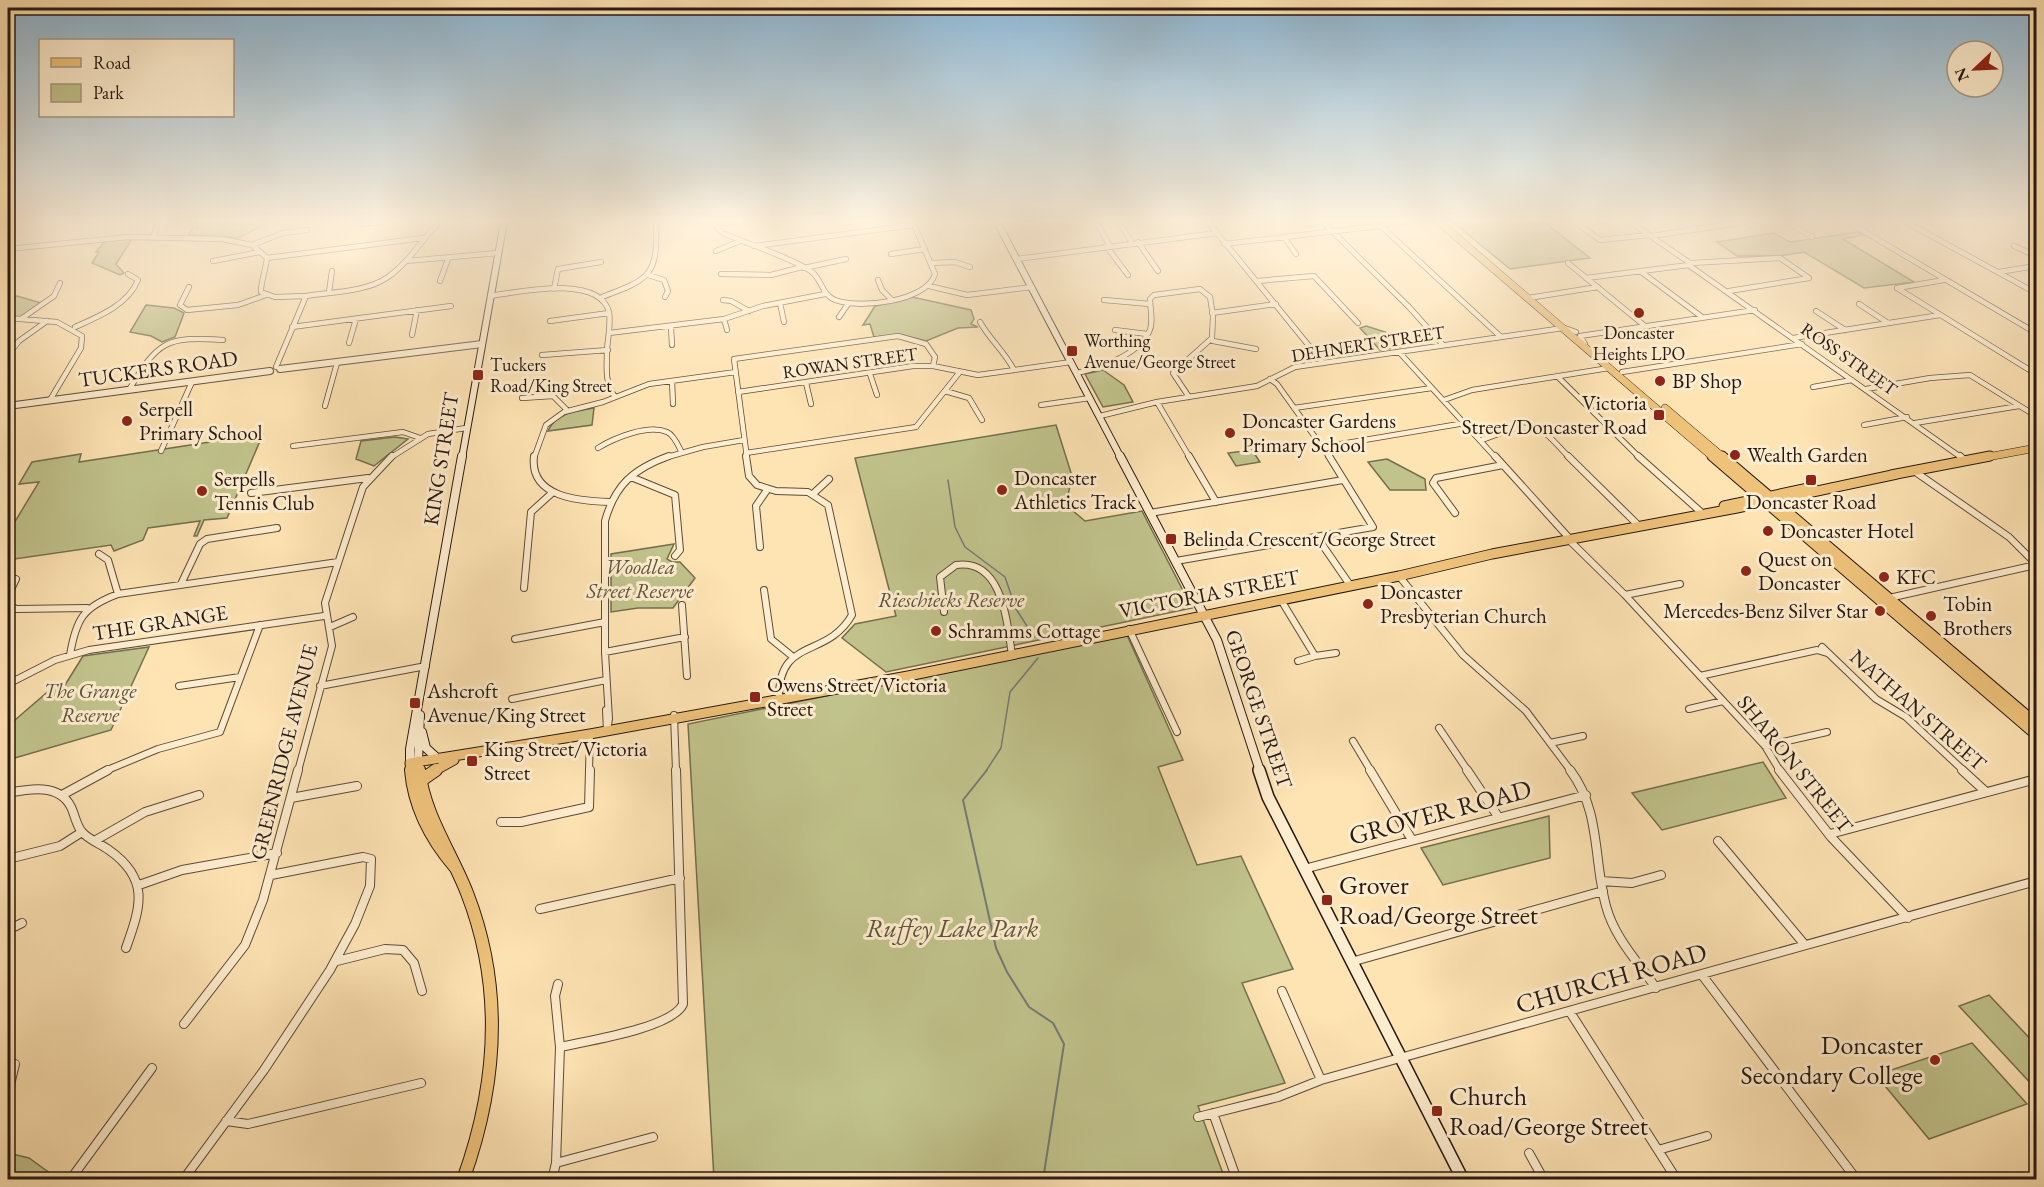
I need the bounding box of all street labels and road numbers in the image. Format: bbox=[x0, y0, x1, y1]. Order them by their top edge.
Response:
street label: ROSS STREET bbox=[1797, 317, 1903, 401]
street label: DEHNERT STREET bbox=[1290, 320, 1447, 367]
street label: ROWAN STREET bbox=[781, 342, 920, 383]
street label: TUCKERS ROAD bbox=[77, 344, 239, 393]
street label: KING STREET bbox=[417, 390, 464, 527]
street label: VICTORIA STREET bbox=[1116, 563, 1302, 624]
street label: THE GRANGE bbox=[90, 598, 230, 647]
street label: GEORGE STREET bbox=[1220, 626, 1300, 793]
street label: GREENRIDGE AVENUE bbox=[244, 641, 323, 863]
street label: NATHAN STREET bbox=[1844, 643, 1993, 777]
street label: SHARON STREET bbox=[1731, 689, 1860, 839]
street label: GROVER ROAD bbox=[1345, 771, 1535, 853]
street label: CHURCH ROAD bbox=[1512, 934, 1710, 1022]

